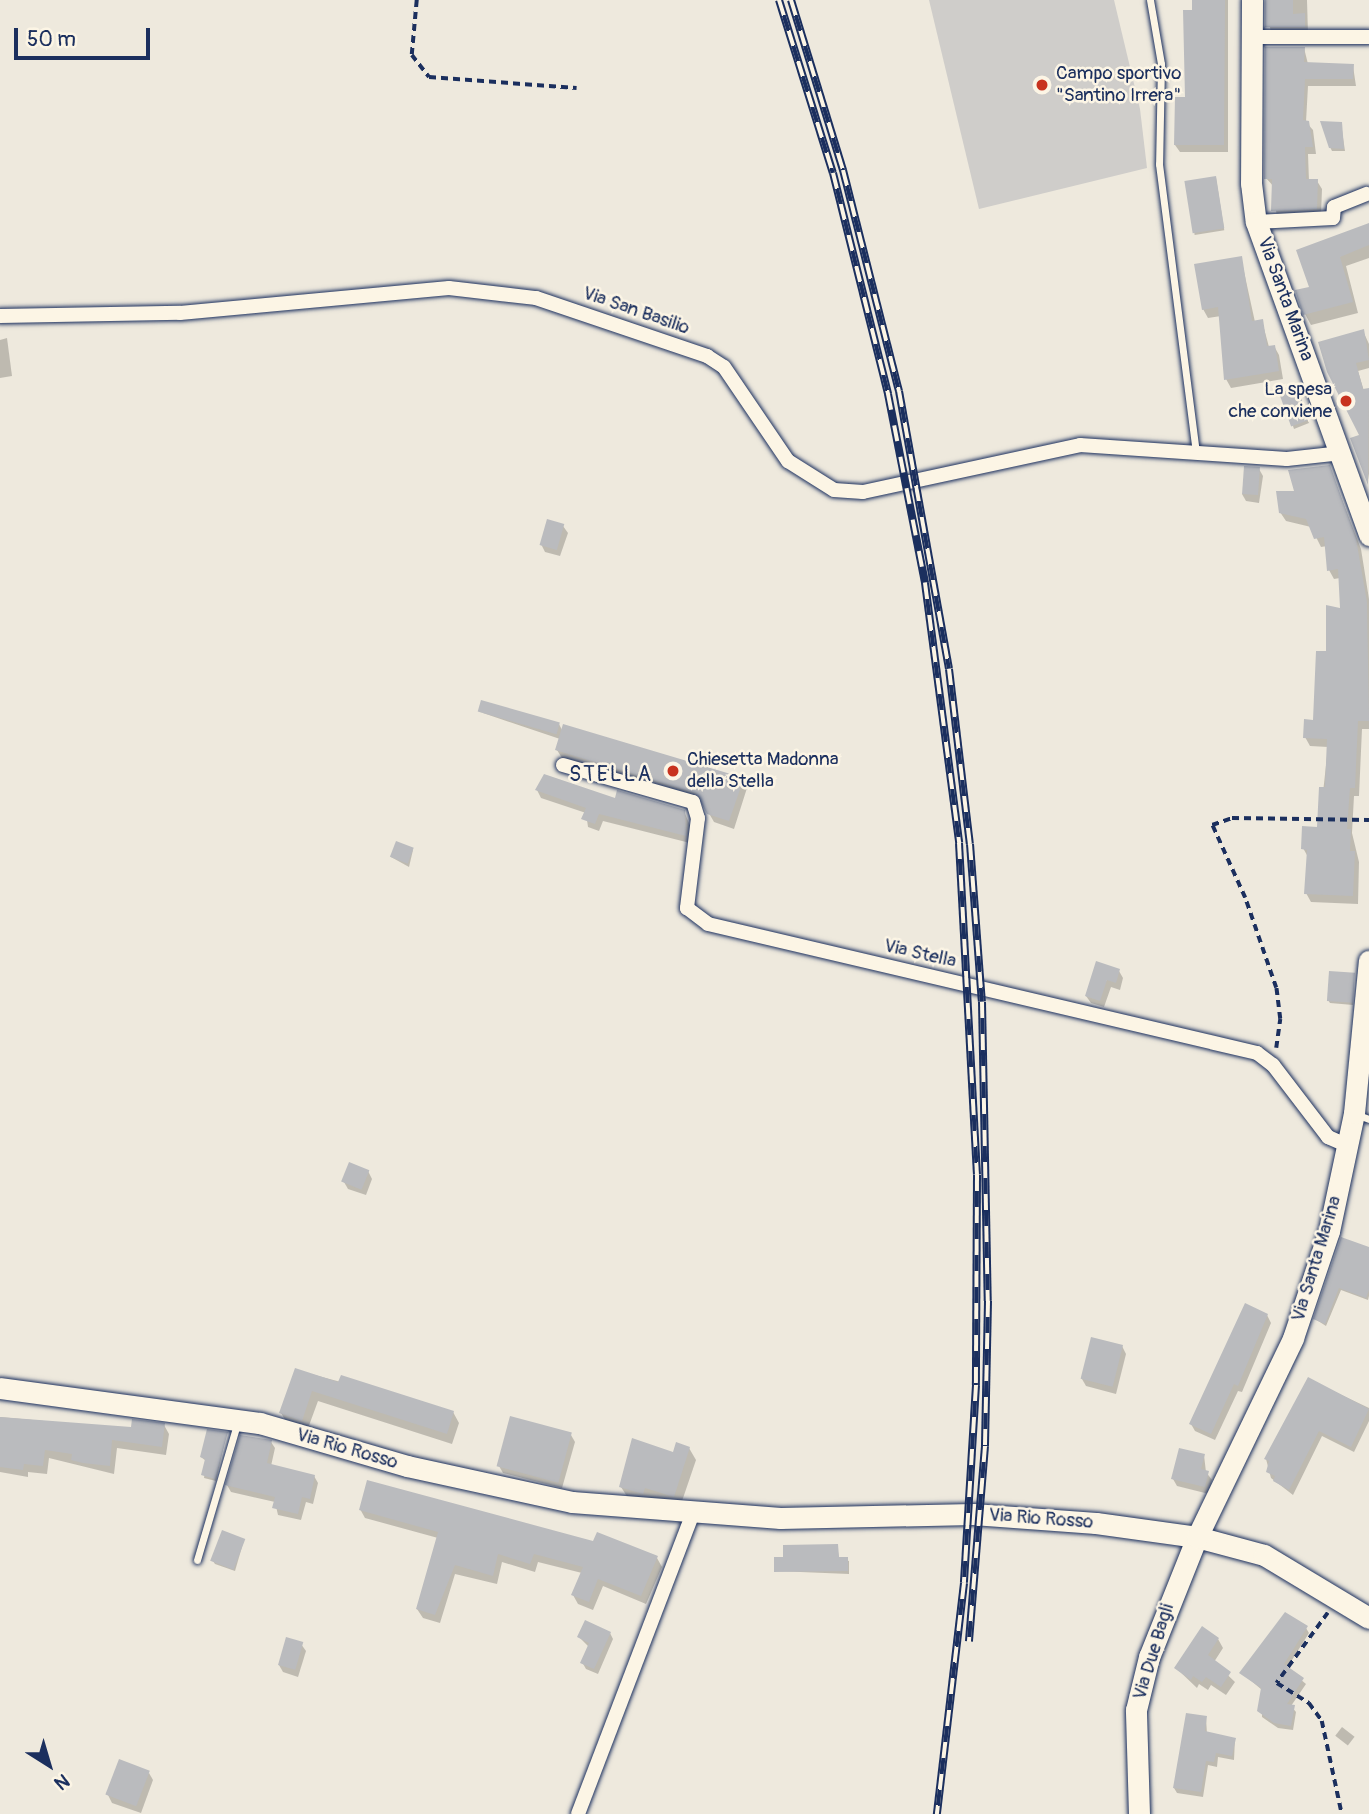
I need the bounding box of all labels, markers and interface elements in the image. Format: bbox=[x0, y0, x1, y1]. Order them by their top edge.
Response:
scale bar bbox=[18, 14, 154, 58]
text: 50 m bbox=[27, 26, 76, 53]
place label: Campo sportivo "Santino Irrera" bbox=[1056, 63, 1182, 107]
marker: Campo sportivo "Santino Irrera" bbox=[1034, 77, 1050, 93]
street label: Via Santa Marina bbox=[1252, 234, 1318, 364]
street label: Via San Basilio bbox=[580, 282, 692, 340]
place label: La spesa che conviene bbox=[1228, 379, 1332, 423]
marker: La spesa che conviene bbox=[1338, 393, 1354, 409]
place label: Chiesetta Madonna della Stella bbox=[687, 749, 839, 793]
district label: STELLA bbox=[570, 762, 652, 788]
marker: Chiesetta Madonna della Stella bbox=[665, 763, 681, 779]
street label: Via Stella bbox=[882, 935, 958, 973]
street label: Via Santa Marina bbox=[1287, 1193, 1347, 1325]
street label: Via Rio Rosso bbox=[293, 1424, 401, 1474]
street label: Via Rio Rosso bbox=[988, 1504, 1094, 1534]
street label: Via Due Bagli bbox=[1129, 1601, 1179, 1703]
north arrow bbox=[14, 1730, 84, 1800]
text: N bbox=[49, 1768, 74, 1795]

